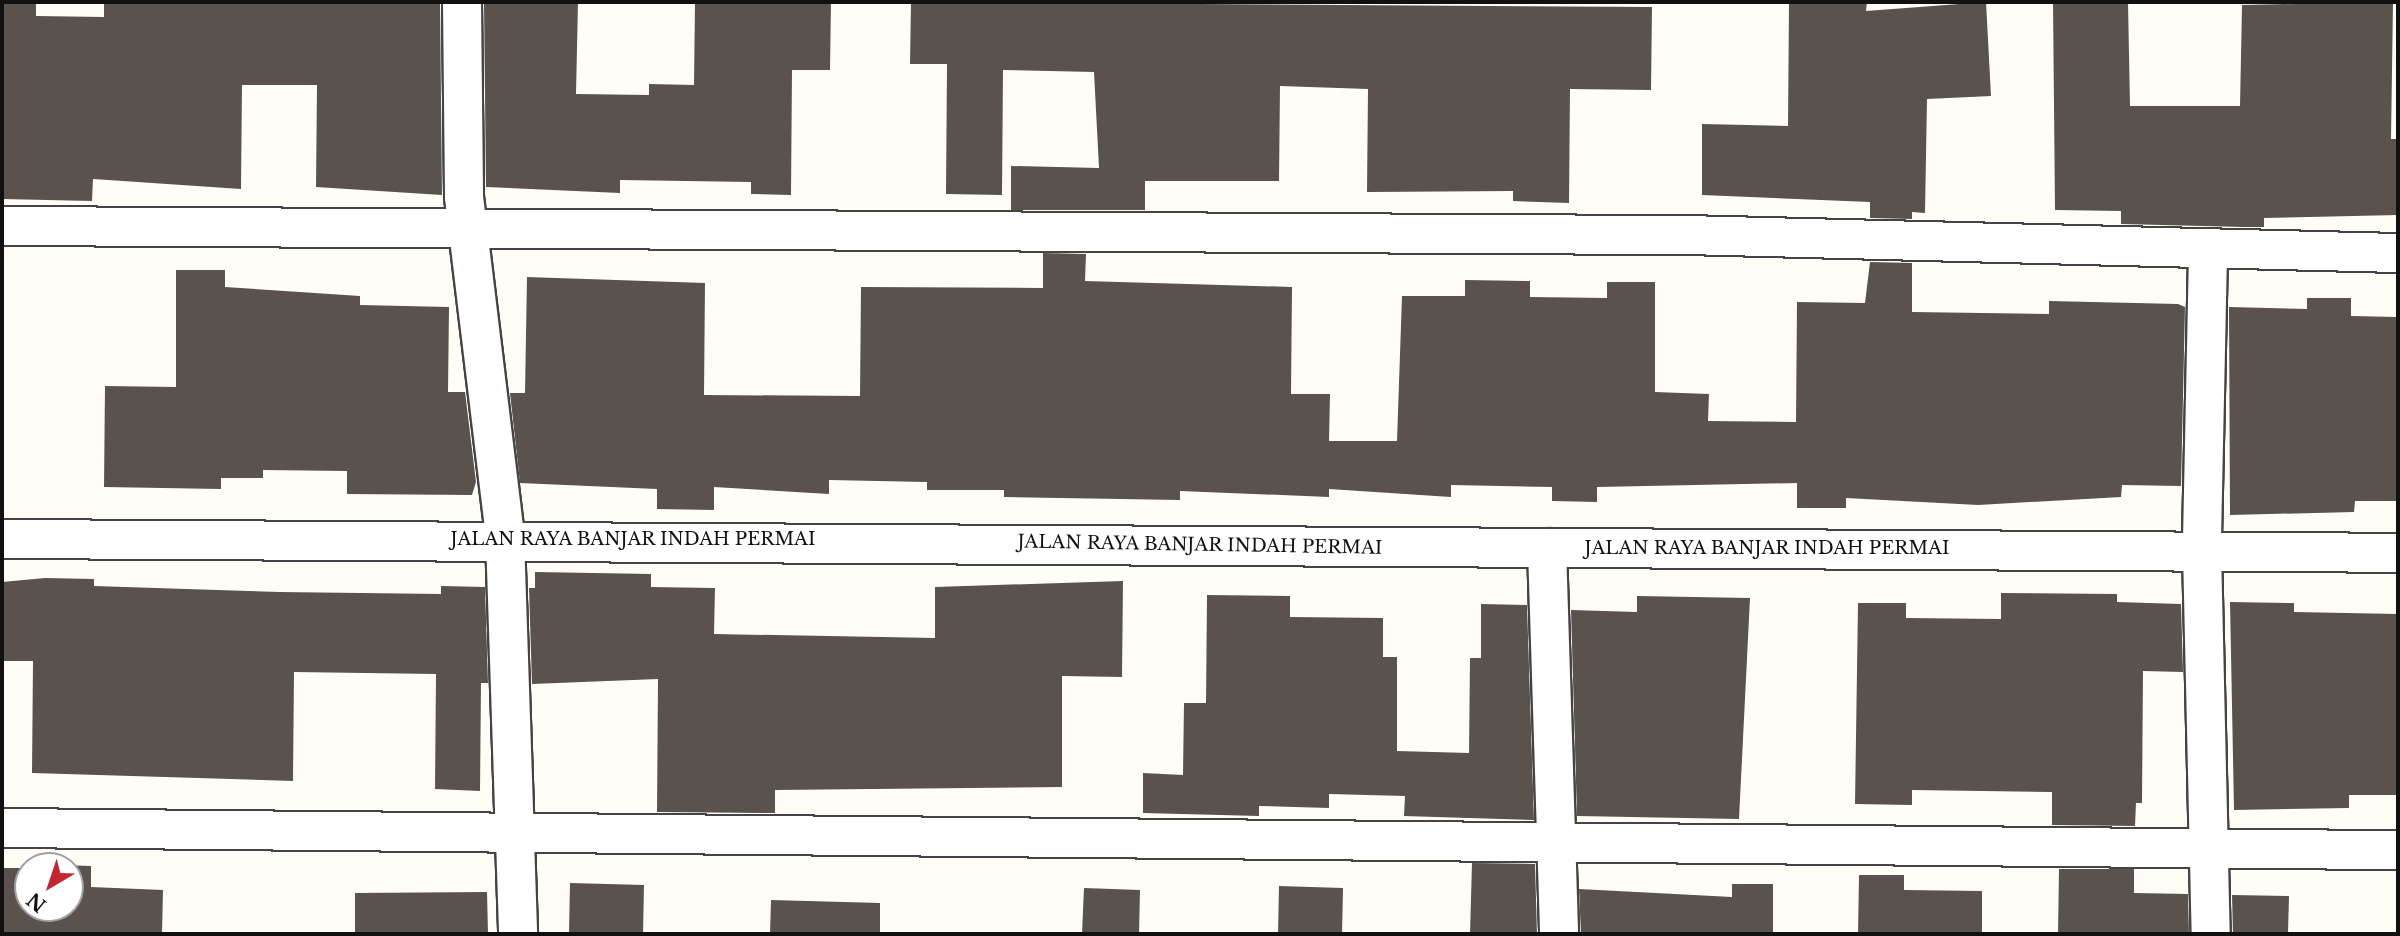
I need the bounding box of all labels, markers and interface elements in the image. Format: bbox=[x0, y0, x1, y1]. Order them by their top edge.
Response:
street label: JALAN RAYA BANJAR INDAH PERMAI bbox=[450, 528, 816, 550]
street label: JALAN RAYA BANJAR INDAH PERMAI bbox=[1017, 531, 1383, 559]
street label: JALAN RAYA BANJAR INDAH PERMAI bbox=[1584, 537, 1950, 559]
north arrow bbox=[14, 852, 84, 922]
text: N bbox=[23, 888, 51, 917]

